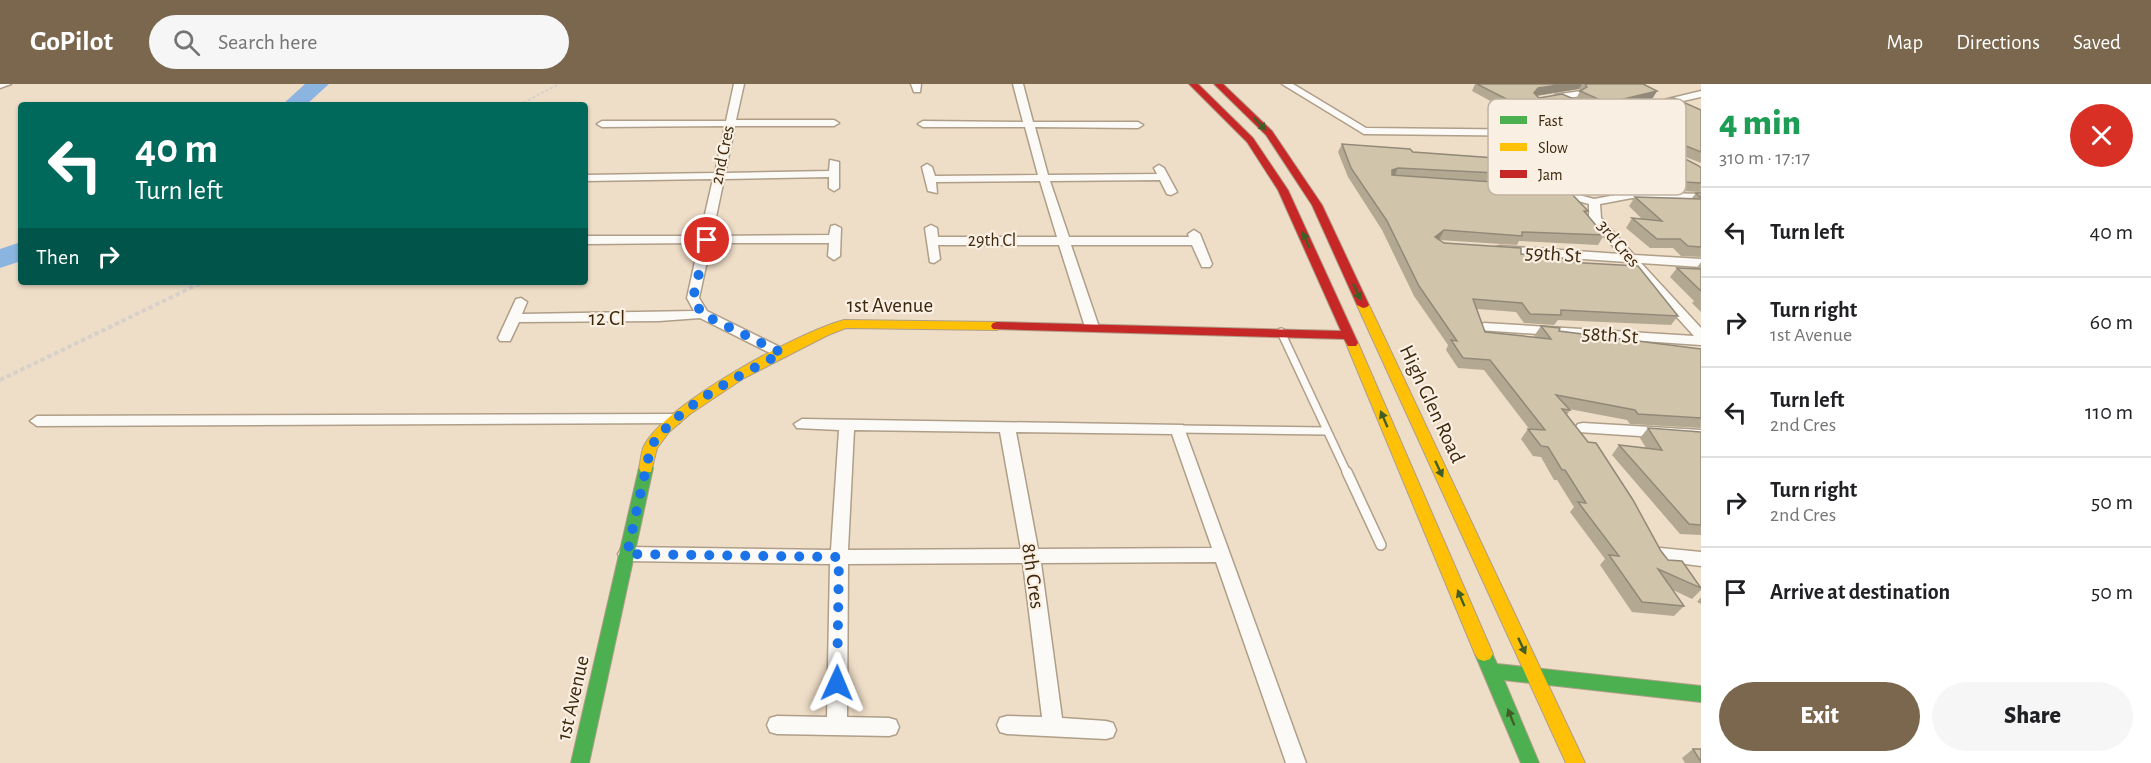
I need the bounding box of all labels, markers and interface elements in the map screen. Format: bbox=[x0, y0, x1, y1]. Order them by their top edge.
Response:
search box bbox=[149, 15, 569, 69]
icon: search bbox=[170, 26, 203, 59]
text: GoPilot bbox=[30, 28, 113, 56]
text: Search here bbox=[218, 31, 318, 53]
text: Map bbox=[1887, 32, 1923, 53]
text: Directions bbox=[1956, 32, 2040, 53]
text: Saved bbox=[2073, 32, 2121, 53]
legend bbox=[1488, 99, 1686, 195]
button: close bbox=[2070, 104, 2133, 167]
text: 4 min bbox=[1719, 105, 1801, 141]
text: Fast bbox=[1538, 113, 1563, 129]
one-way arrow bbox=[1253, 117, 1267, 132]
street label: 2nd Cres bbox=[708, 124, 738, 186]
icon: left bbox=[36, 126, 114, 204]
text: 40 m bbox=[135, 128, 218, 170]
text: Slow bbox=[1538, 140, 1568, 156]
text: 310 m · 17:17 bbox=[1719, 148, 1810, 168]
text: Jam bbox=[1538, 167, 1563, 183]
text: Turn left bbox=[135, 177, 223, 204]
pin bbox=[681, 214, 732, 265]
icon: left bbox=[1719, 216, 1752, 249]
street label: 3rd Cres bbox=[1593, 217, 1643, 271]
text: Turn left bbox=[1770, 221, 1844, 243]
text: 40 m bbox=[2090, 221, 2133, 243]
icon: arrive bbox=[690, 223, 723, 256]
one-way arrow bbox=[1302, 231, 1311, 248]
street label: 29th Cl bbox=[968, 232, 1016, 250]
icon: right bbox=[92, 240, 125, 273]
street label: 59th St bbox=[1524, 242, 1582, 266]
text: Then bbox=[36, 246, 80, 268]
one-way arrow bbox=[1353, 284, 1362, 301]
street label: 1st Avenue bbox=[847, 295, 933, 316]
text: Turn right bbox=[1770, 299, 1857, 321]
icon: right bbox=[1719, 306, 1752, 339]
street label: 12 Cl bbox=[589, 308, 625, 329]
text: 60 m bbox=[2090, 311, 2133, 333]
street label: 58th St bbox=[1581, 323, 1639, 347]
text: 1st Avenue bbox=[1770, 325, 1852, 345]
street label: High Glen Road bbox=[1396, 342, 1468, 466]
text: Turn left bbox=[1770, 389, 1844, 411]
icon: left bbox=[1719, 396, 1752, 429]
text: 110 m bbox=[2085, 401, 2133, 423]
one-way arrow bbox=[1379, 409, 1389, 427]
text: 2nd Cres bbox=[1770, 415, 1836, 435]
one-way arrow bbox=[1435, 460, 1445, 478]
text: Turn right bbox=[1770, 479, 1857, 501]
icon: right bbox=[1719, 486, 1752, 519]
text: 50 m bbox=[2091, 491, 2133, 513]
text: 2nd Cres bbox=[1770, 505, 1836, 525]
street label: 8th Cres bbox=[1018, 542, 1048, 610]
icon: arrive bbox=[1719, 576, 1752, 609]
text: Arrive at destination bbox=[1770, 581, 1950, 603]
text: 50 m bbox=[2091, 581, 2133, 603]
one-way arrow bbox=[1456, 589, 1465, 607]
one-way arrow bbox=[1517, 637, 1527, 655]
position arrow bbox=[805, 651, 869, 715]
street label: 1st Avenue bbox=[553, 654, 593, 742]
button: Exit bbox=[1719, 682, 1920, 751]
button: Share bbox=[1932, 682, 2133, 751]
one-way arrow bbox=[1506, 708, 1515, 726]

